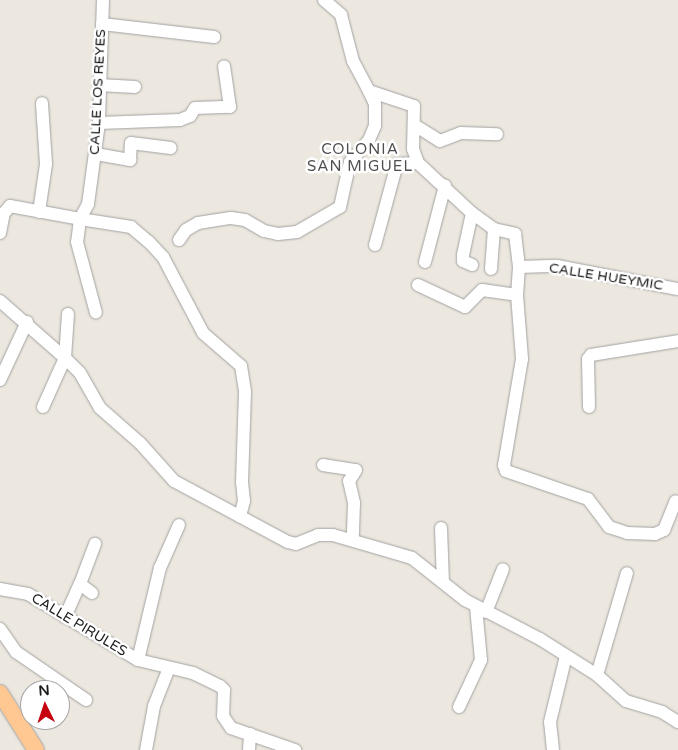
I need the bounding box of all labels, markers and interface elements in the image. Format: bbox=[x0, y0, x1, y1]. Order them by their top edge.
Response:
street label: CALLE LOS REYES bbox=[86, 29, 110, 155]
district label: COLONIA SAN MIGUEL bbox=[306, 140, 414, 175]
street label: CALLE HUEYMIC bbox=[548, 260, 664, 294]
street label: CALLE PIRULES bbox=[28, 590, 130, 660]
north arrow bbox=[20, 680, 70, 730]
text: N bbox=[38, 682, 50, 699]

